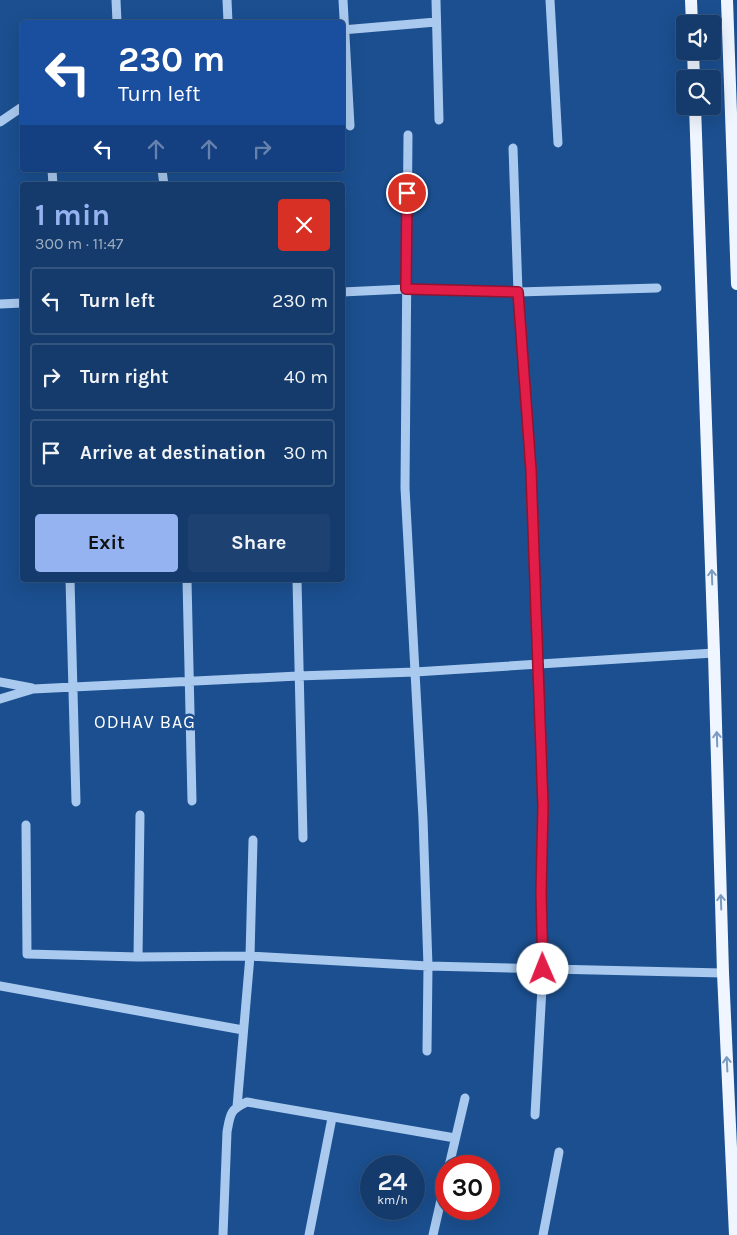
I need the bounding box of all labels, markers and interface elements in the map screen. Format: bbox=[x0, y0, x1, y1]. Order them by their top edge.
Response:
map controls bbox=[676, 15, 721, 115]
button: sound bbox=[676, 15, 721, 60]
text: 230 m bbox=[118, 39, 225, 80]
icon: left bbox=[35, 40, 100, 105]
button: search bbox=[676, 70, 721, 115]
text: Turn left bbox=[118, 81, 201, 107]
icon: left bbox=[89, 135, 117, 163]
icon: ahead bbox=[142, 135, 170, 163]
icon: ahead bbox=[195, 135, 223, 163]
icon: right bbox=[248, 135, 276, 163]
pin bbox=[386, 172, 428, 214]
icon: arrive bbox=[393, 179, 421, 207]
text: 1 min bbox=[35, 197, 110, 233]
button: close bbox=[278, 199, 330, 251]
text: 300 m · 11:47 bbox=[35, 234, 123, 253]
icon: left bbox=[37, 287, 65, 315]
text: Turn left bbox=[80, 290, 155, 312]
text: 230 m bbox=[272, 290, 328, 312]
icon: right bbox=[37, 363, 65, 391]
text: Turn right bbox=[80, 366, 169, 388]
text: 40 m bbox=[284, 366, 328, 388]
icon: arrive bbox=[37, 439, 65, 467]
text: Arrive at destination bbox=[80, 442, 266, 464]
text: 30 m bbox=[283, 442, 328, 464]
button: Exit bbox=[35, 514, 178, 572]
button: Share bbox=[188, 514, 330, 572]
one-way arrow bbox=[707, 569, 716, 585]
district label: ODHAV BAG bbox=[94, 711, 196, 733]
one-way arrow bbox=[712, 731, 721, 747]
one-way arrow bbox=[716, 894, 726, 910]
position arrow bbox=[516, 942, 568, 994]
one-way arrow bbox=[723, 1056, 732, 1072]
speed limit sign: 30 bbox=[435, 1155, 500, 1220]
text: 24 bbox=[377, 1167, 408, 1196]
text: km/h bbox=[377, 1193, 408, 1207]

